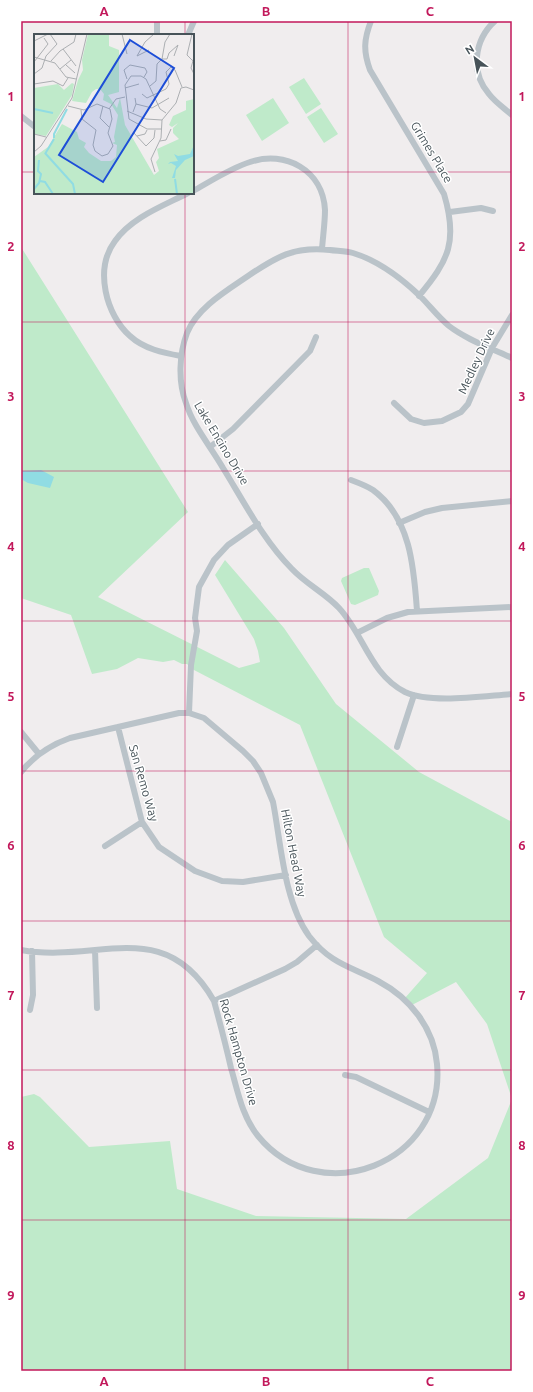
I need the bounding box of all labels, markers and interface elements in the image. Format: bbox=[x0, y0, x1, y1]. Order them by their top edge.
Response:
text: A bbox=[99, 4, 109, 18]
text: B bbox=[262, 4, 271, 18]
text: C bbox=[426, 4, 435, 18]
inset map bbox=[34, 34, 194, 194]
north arrow bbox=[455, 38, 495, 78]
text: N bbox=[463, 42, 476, 57]
text: 1 bbox=[7, 89, 15, 103]
text: 1 bbox=[518, 89, 526, 103]
street label: Grimes Place bbox=[409, 119, 455, 185]
text: 2 bbox=[7, 239, 15, 253]
text: 2 bbox=[518, 239, 526, 253]
street label: Medley Drive bbox=[455, 326, 497, 396]
text: 3 bbox=[7, 389, 15, 403]
text: 3 bbox=[518, 389, 526, 403]
street label: Lake Encino Drive bbox=[192, 399, 252, 487]
text: 4 bbox=[7, 539, 15, 553]
text: 4 bbox=[518, 539, 526, 553]
text: 5 bbox=[7, 689, 15, 703]
text: 5 bbox=[518, 689, 526, 703]
street label: San Remo Way bbox=[127, 743, 161, 823]
street label: Hilton Head Way bbox=[279, 808, 309, 898]
text: 6 bbox=[7, 838, 15, 852]
text: 6 bbox=[518, 838, 526, 852]
text: 7 bbox=[7, 988, 15, 1002]
text: 7 bbox=[518, 988, 526, 1002]
street label: Rock Hampton Drive bbox=[218, 997, 260, 1107]
text: 8 bbox=[7, 1138, 15, 1152]
text: 8 bbox=[518, 1138, 526, 1152]
text: 9 bbox=[7, 1288, 15, 1302]
text: 9 bbox=[518, 1288, 526, 1302]
text: A bbox=[99, 1374, 109, 1388]
text: B bbox=[262, 1374, 271, 1388]
text: C bbox=[426, 1374, 435, 1388]

